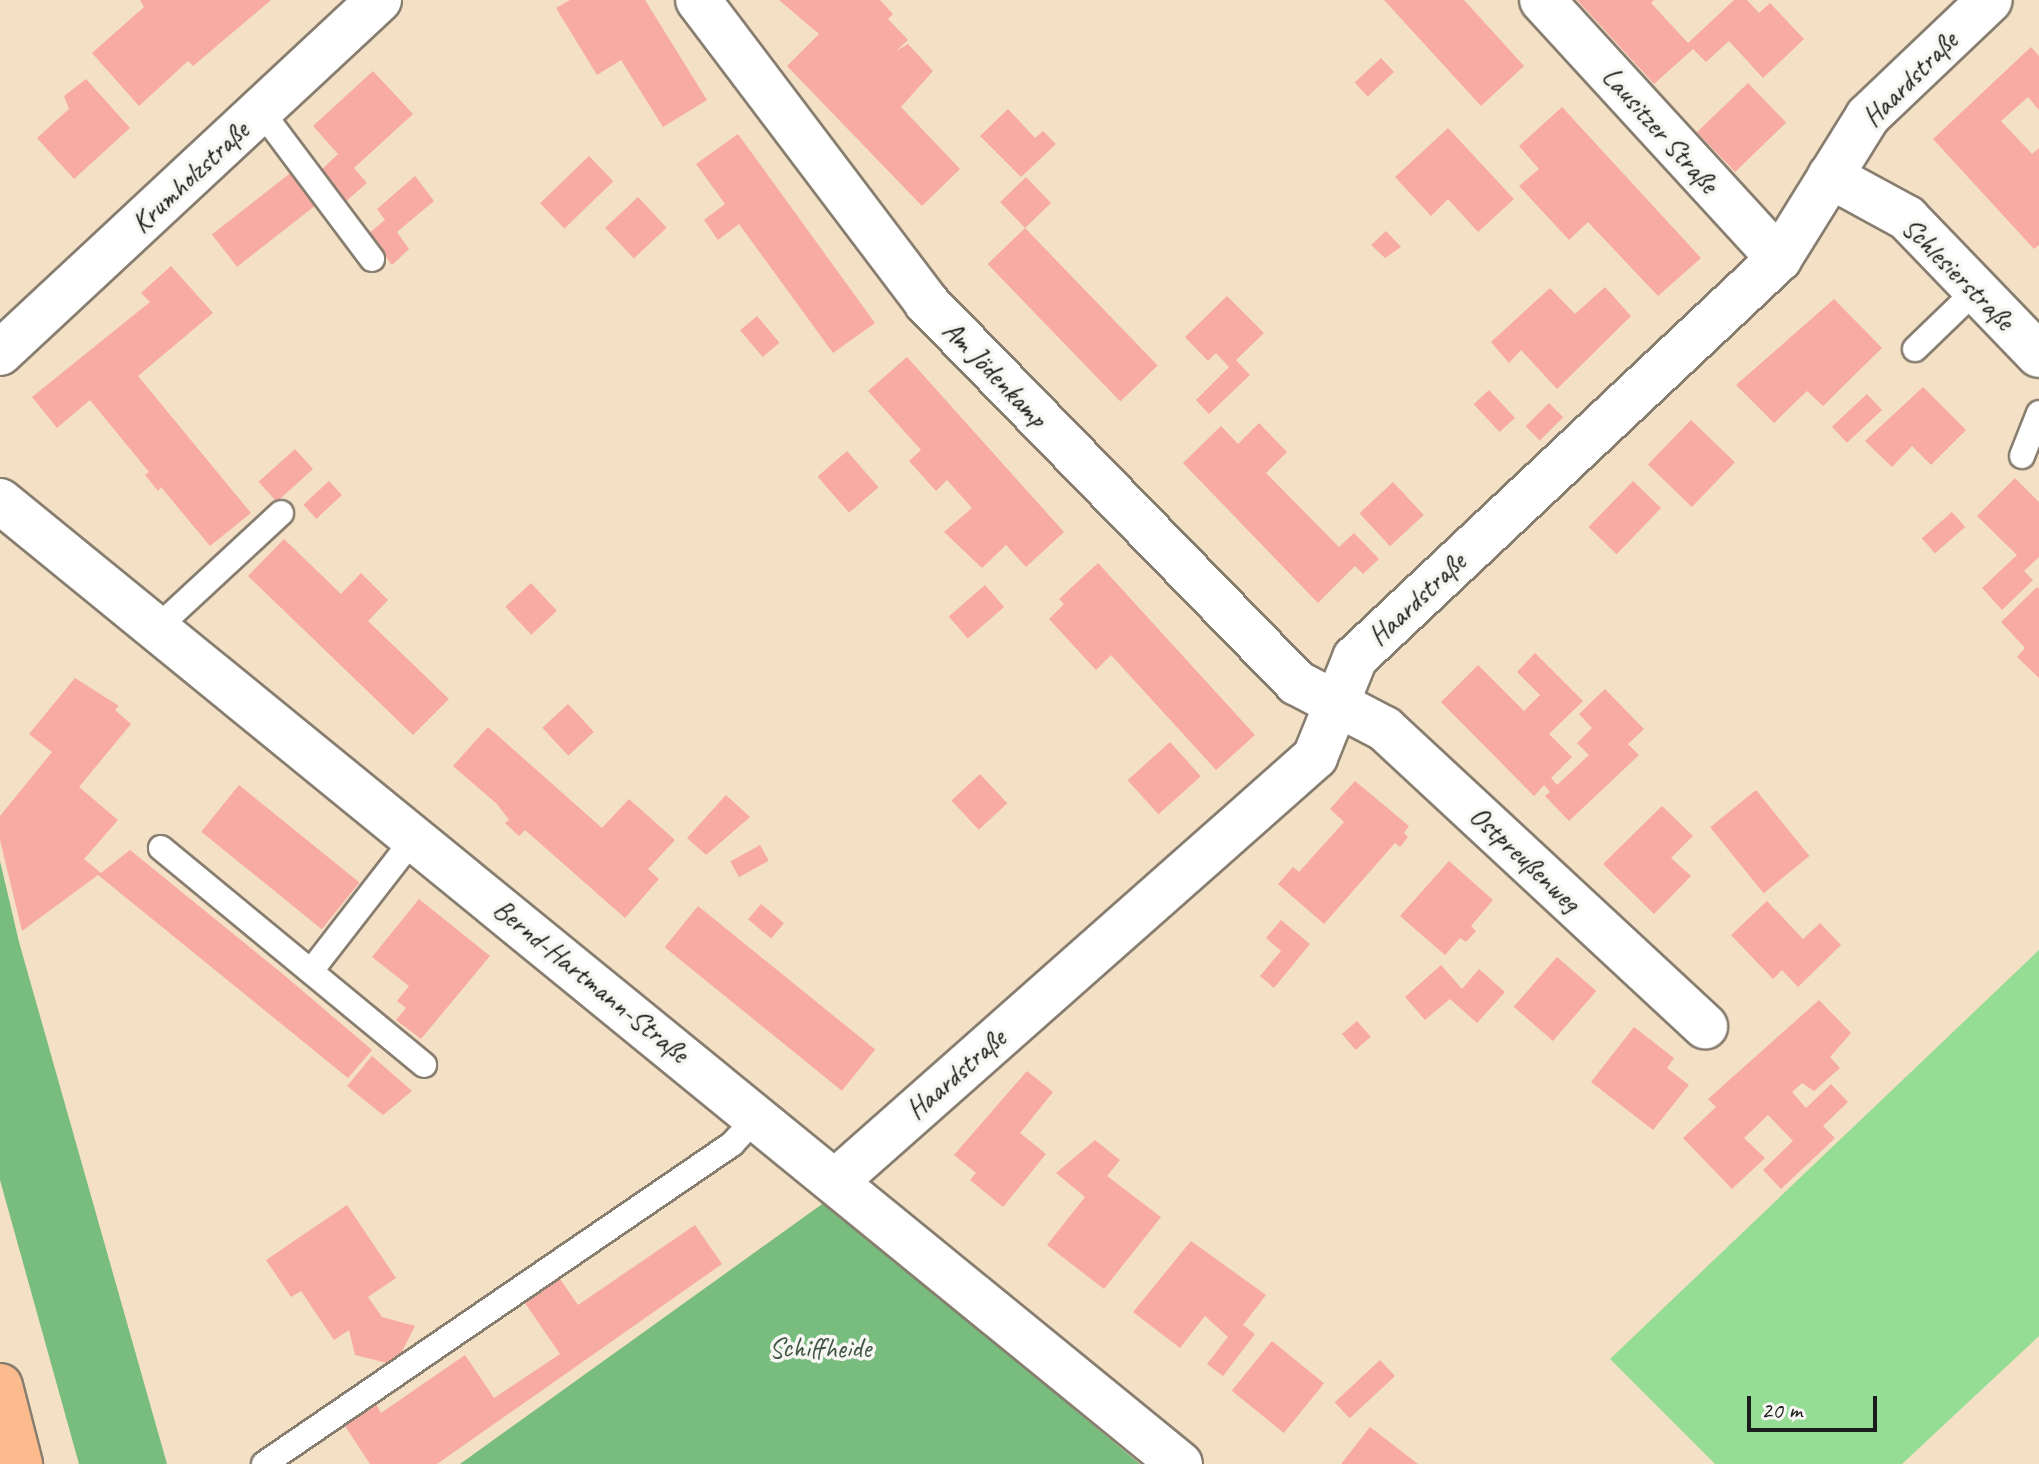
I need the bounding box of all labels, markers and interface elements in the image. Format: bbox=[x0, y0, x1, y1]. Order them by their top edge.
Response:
street label: Haardstraße bbox=[1855, 24, 1965, 134]
street label: Lausitzer Straße bbox=[1594, 60, 1726, 200]
street label: Krumholzstraße bbox=[124, 114, 256, 240]
street label: Schlesierstraße bbox=[1895, 211, 2021, 337]
street label: Am Jödenkamp bbox=[936, 314, 1054, 434]
street label: Haardstraße bbox=[1361, 545, 1473, 653]
street label: Ostpreußenweg bbox=[1463, 799, 1587, 919]
street label: Bernd-Hartmann-Straße bbox=[487, 892, 695, 1070]
street label: Haardstraße bbox=[899, 1022, 1013, 1126]
park label: Schiffheide bbox=[769, 1331, 871, 1365]
scale bar bbox=[1751, 1380, 1881, 1430]
text: 20 m bbox=[1761, 1395, 1802, 1425]

